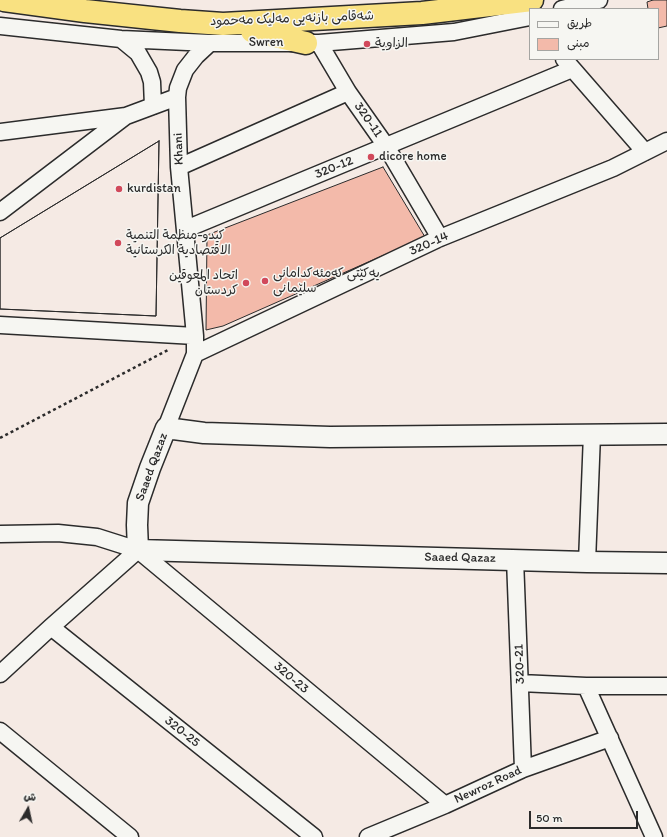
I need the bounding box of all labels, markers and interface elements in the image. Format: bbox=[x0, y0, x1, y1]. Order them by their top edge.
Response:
street label: شەقامی بازنەیی مەلیک مەحمود bbox=[210, 8, 374, 30]
legend bbox=[529, 8, 659, 60]
text: طريق bbox=[567, 16, 592, 30]
street label: Swren bbox=[249, 35, 283, 51]
place label: الزاوية bbox=[375, 36, 408, 52]
text: مبنى bbox=[567, 36, 590, 50]
marker: الزاوية bbox=[362, 39, 372, 49]
street label: 320-11 bbox=[350, 99, 386, 141]
street label: Khani bbox=[171, 133, 187, 165]
place label: dicore home bbox=[379, 149, 447, 165]
marker: dicore home bbox=[366, 152, 376, 162]
street label: 320-12 bbox=[313, 153, 355, 183]
place label: kurdistan bbox=[127, 181, 181, 197]
marker: kurdistan bbox=[114, 184, 124, 194]
place label: کیدو-منظمة التنمية الاقتصادية الكرستانية bbox=[126, 228, 231, 259]
street label: 320-14 bbox=[407, 229, 451, 259]
marker: کیدو-منظمة التنمية الاقتصادية الكرستانية bbox=[113, 238, 123, 248]
place label: یەکێتی کەمئەکدامانی سلێمانی bbox=[273, 266, 380, 297]
place label: اتحاد المعوقین کردستان bbox=[169, 268, 238, 299]
marker: یەکێتی کەمئەکدامانی سلێمانی bbox=[260, 276, 270, 286]
marker: اتحاد المعوقین کردستان bbox=[241, 278, 251, 288]
street label: Saaed Qazaz bbox=[132, 431, 172, 503]
street label: Saaed Qazaz bbox=[424, 550, 496, 566]
street label: 320-21 bbox=[512, 644, 528, 684]
street label: 320-23 bbox=[270, 659, 312, 697]
street label: 320-25 bbox=[161, 713, 203, 751]
street label: Newroz Road bbox=[452, 763, 524, 807]
north arrow bbox=[8, 789, 48, 829]
text: ش bbox=[23, 789, 37, 804]
scale bar bbox=[531, 803, 640, 829]
text: 50 m bbox=[536, 811, 562, 825]

